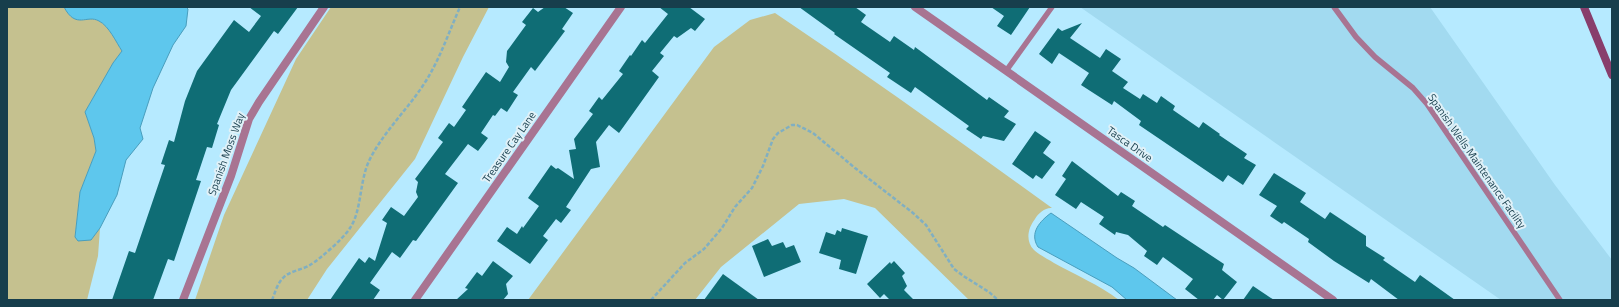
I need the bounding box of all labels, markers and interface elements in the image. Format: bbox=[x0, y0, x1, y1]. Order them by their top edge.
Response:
street label: Spanish Wells Maintenance Facility bbox=[1424, 90, 1530, 232]
street label: Treasure Cay Lane bbox=[478, 108, 540, 186]
street label: Spanish Moss Way bbox=[204, 110, 249, 198]
street label: Tasca Drive bbox=[1104, 122, 1156, 166]

